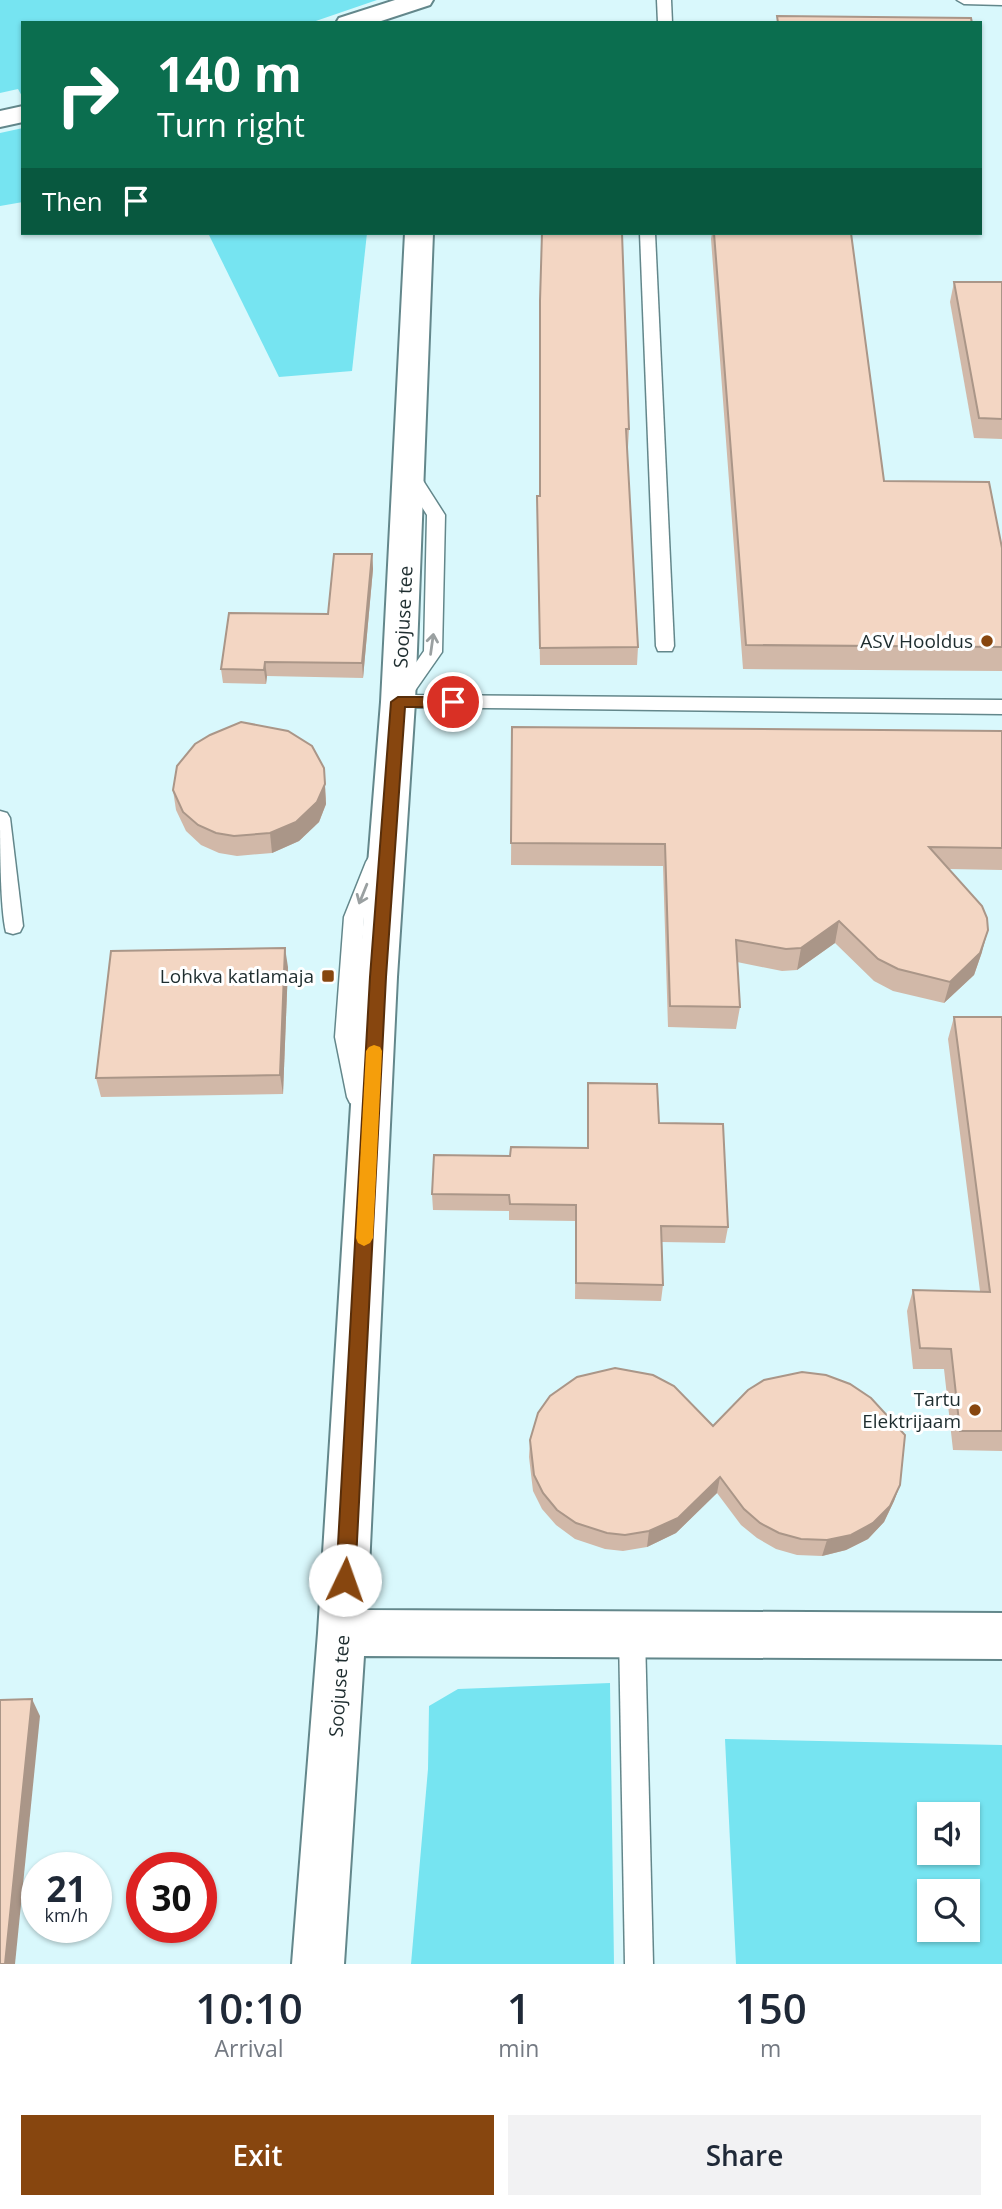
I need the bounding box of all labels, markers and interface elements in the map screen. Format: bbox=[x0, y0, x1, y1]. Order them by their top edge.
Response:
text: 140 m bbox=[157, 40, 302, 106]
icon: right bbox=[42, 49, 133, 140]
text: Turn right bbox=[157, 103, 305, 146]
icon: arrive bbox=[117, 182, 155, 220]
text: Then bbox=[42, 183, 103, 219]
street label: Soojuse tee bbox=[387, 565, 419, 669]
place label: ASV Hooldus bbox=[860, 628, 973, 654]
one-way arrow bbox=[426, 633, 439, 656]
marker: ASV Hooldus bbox=[979, 633, 995, 649]
pin bbox=[423, 672, 483, 732]
icon: arrive bbox=[434, 683, 472, 721]
one-way arrow bbox=[356, 883, 369, 905]
place label: Lohkva katlamaja bbox=[160, 963, 314, 989]
marker: Lohkva katlamaja bbox=[320, 968, 336, 984]
place label: Tartu Elektrijaam bbox=[862, 1386, 961, 1434]
marker: Tartu Elektrijaam bbox=[967, 1402, 983, 1418]
position arrow bbox=[308, 1543, 382, 1617]
street label: Soojuse tee bbox=[322, 1634, 356, 1738]
map controls bbox=[917, 1802, 980, 1942]
button: sound bbox=[917, 1802, 980, 1865]
speed limit sign: 30 bbox=[126, 1852, 217, 1943]
text: 21 bbox=[46, 1865, 87, 1912]
button: search bbox=[917, 1879, 980, 1942]
text: km/h bbox=[45, 1903, 88, 1927]
text: 10:10 bbox=[195, 1979, 303, 2036]
text: 1 bbox=[507, 1979, 531, 2036]
text: 150 bbox=[735, 1979, 807, 2036]
text: Arrival bbox=[214, 2032, 284, 2064]
text: min bbox=[498, 2032, 539, 2064]
text: m bbox=[760, 2032, 781, 2064]
button: Exit bbox=[21, 2115, 494, 2195]
button: Share bbox=[508, 2115, 981, 2195]

